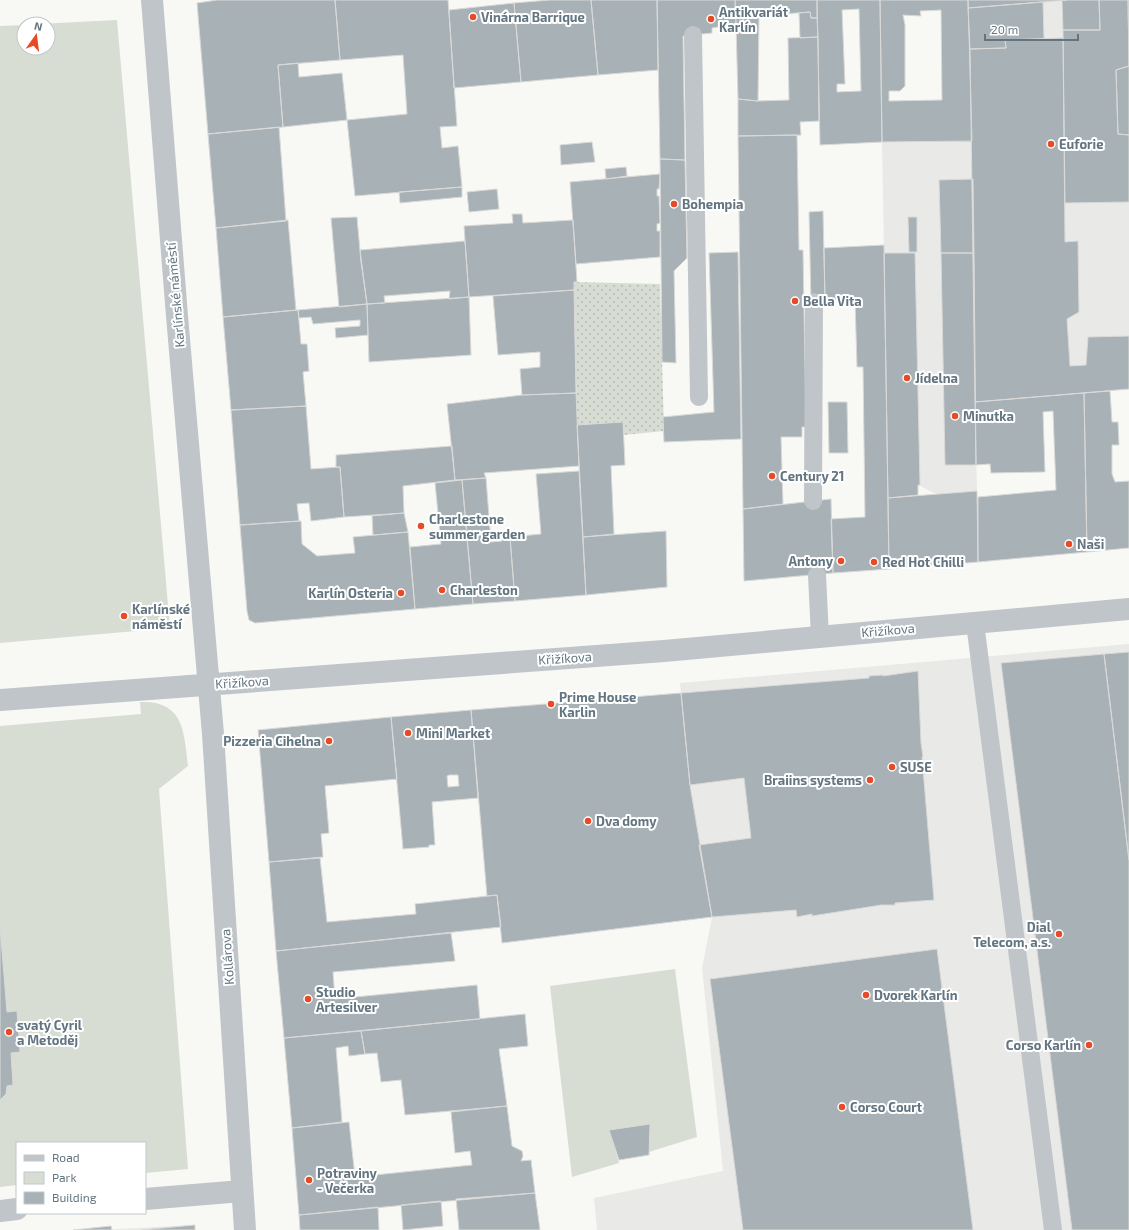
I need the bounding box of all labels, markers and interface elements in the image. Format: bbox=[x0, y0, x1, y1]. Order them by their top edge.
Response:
place label: Antikvariát Karlín bbox=[719, 4, 789, 35]
place label: Vinárna Barrique bbox=[481, 9, 585, 25]
marker: Vinárna Barrique bbox=[468, 12, 478, 22]
marker: Antikvariát Karlín bbox=[706, 14, 716, 24]
north arrow bbox=[16, 16, 56, 56]
scale bar bbox=[985, 16, 1078, 42]
text: N bbox=[33, 19, 44, 33]
text: 20 m bbox=[991, 22, 1018, 36]
place label: Euforie bbox=[1059, 136, 1104, 152]
marker: Euforie bbox=[1046, 139, 1056, 149]
place label: Bohempia bbox=[682, 196, 743, 212]
marker: Bohempia bbox=[669, 199, 679, 209]
street label: Karlínské náměstí bbox=[162, 241, 188, 348]
place label: Bella Vita bbox=[803, 293, 862, 309]
marker: Bella Vita bbox=[790, 296, 800, 306]
place label: Jídelna bbox=[915, 370, 958, 386]
marker: Jídelna bbox=[902, 373, 912, 383]
place label: Minutka bbox=[963, 408, 1014, 424]
marker: Minutka bbox=[950, 411, 960, 421]
place label: Century 21 bbox=[780, 468, 844, 484]
marker: Century 21 bbox=[767, 471, 777, 481]
place label: Charlestone summer garden bbox=[429, 511, 525, 542]
marker: Charlestone summer garden bbox=[416, 521, 426, 531]
place label: Naši bbox=[1077, 536, 1104, 552]
marker: Naši bbox=[1064, 539, 1074, 549]
place label: Antony bbox=[789, 553, 834, 569]
place label: Red Hot Chilli bbox=[882, 554, 964, 570]
marker: Antony bbox=[836, 556, 846, 566]
marker: Red Hot Chilli bbox=[869, 557, 879, 567]
place label: Charleston bbox=[450, 582, 518, 598]
place label: Karlín Osteria bbox=[308, 585, 393, 601]
marker: Charleston bbox=[437, 585, 447, 595]
marker: Karlín Osteria bbox=[396, 588, 406, 598]
place label: Karlínské náměstí bbox=[132, 601, 190, 632]
marker: Karlínské náměstí bbox=[119, 611, 129, 621]
street label: Křižíkova bbox=[861, 620, 915, 640]
street label: Křižíkova bbox=[538, 648, 592, 668]
street label: Křižíkova bbox=[215, 672, 269, 692]
place label: Prime House Karlin bbox=[559, 689, 636, 720]
marker: Prime House Karlin bbox=[546, 699, 556, 709]
place label: Mini Market bbox=[416, 725, 491, 741]
marker: Mini Market bbox=[403, 728, 413, 738]
place label: Pizzeria Cihelna bbox=[223, 733, 321, 749]
marker: Pizzeria Cihelna bbox=[324, 736, 334, 746]
place label: SUSE bbox=[900, 759, 932, 775]
marker: SUSE bbox=[887, 762, 897, 772]
place label: Braiins systems bbox=[764, 772, 862, 788]
marker: Braiins systems bbox=[865, 775, 875, 785]
place label: Dva domy bbox=[596, 813, 657, 829]
marker: Dva domy bbox=[583, 816, 593, 826]
place label: Dial Telecom, a.s. bbox=[973, 919, 1052, 950]
street label: Kollárova bbox=[217, 928, 237, 986]
marker: Dial Telecom, a.s. bbox=[1054, 929, 1064, 939]
place label: Studio Artesilver bbox=[316, 984, 378, 1015]
place label: Dvorek Karlín bbox=[874, 987, 958, 1003]
marker: Dvorek Karlín bbox=[861, 990, 871, 1000]
marker: Studio Artesilver bbox=[303, 994, 313, 1004]
place label: svatý Cyril a Metoděj bbox=[17, 1017, 83, 1048]
marker: svatý Cyril a Metoděj bbox=[4, 1027, 14, 1037]
place label: Corso Karlín bbox=[1006, 1037, 1081, 1053]
marker: Corso Karlín bbox=[1084, 1040, 1094, 1050]
place label: Corso Court bbox=[850, 1099, 923, 1115]
marker: Corso Court bbox=[837, 1102, 847, 1112]
legend bbox=[16, 1142, 146, 1214]
text: Road bbox=[52, 1150, 80, 1164]
place label: Potraviny - Večerka bbox=[317, 1165, 378, 1196]
text: Park bbox=[52, 1170, 77, 1184]
marker: Potraviny - Večerka bbox=[304, 1175, 314, 1185]
text: Building bbox=[52, 1190, 97, 1204]

